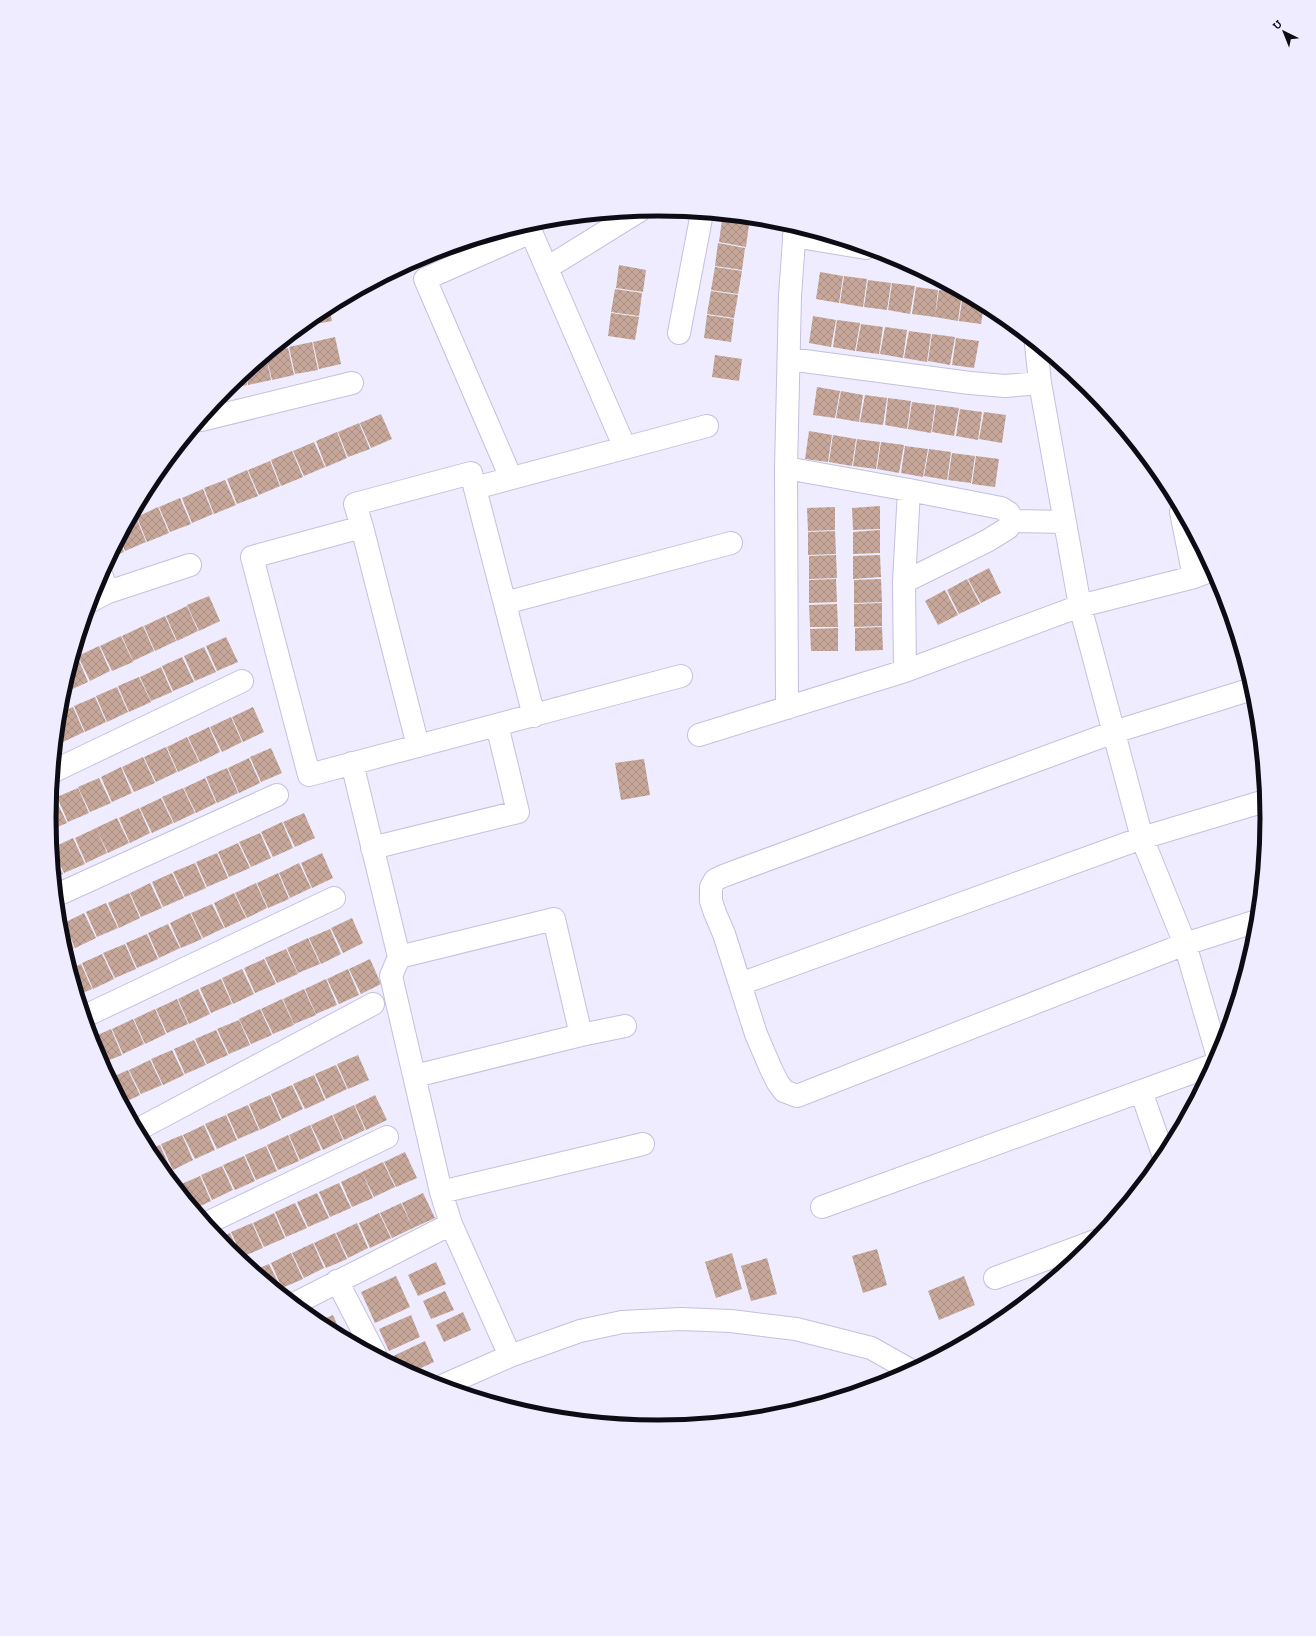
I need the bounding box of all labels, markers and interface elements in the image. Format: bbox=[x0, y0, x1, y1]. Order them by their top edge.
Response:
north arrow bbox=[1264, 12, 1304, 52]
text: U bbox=[1270, 18, 1285, 33]

